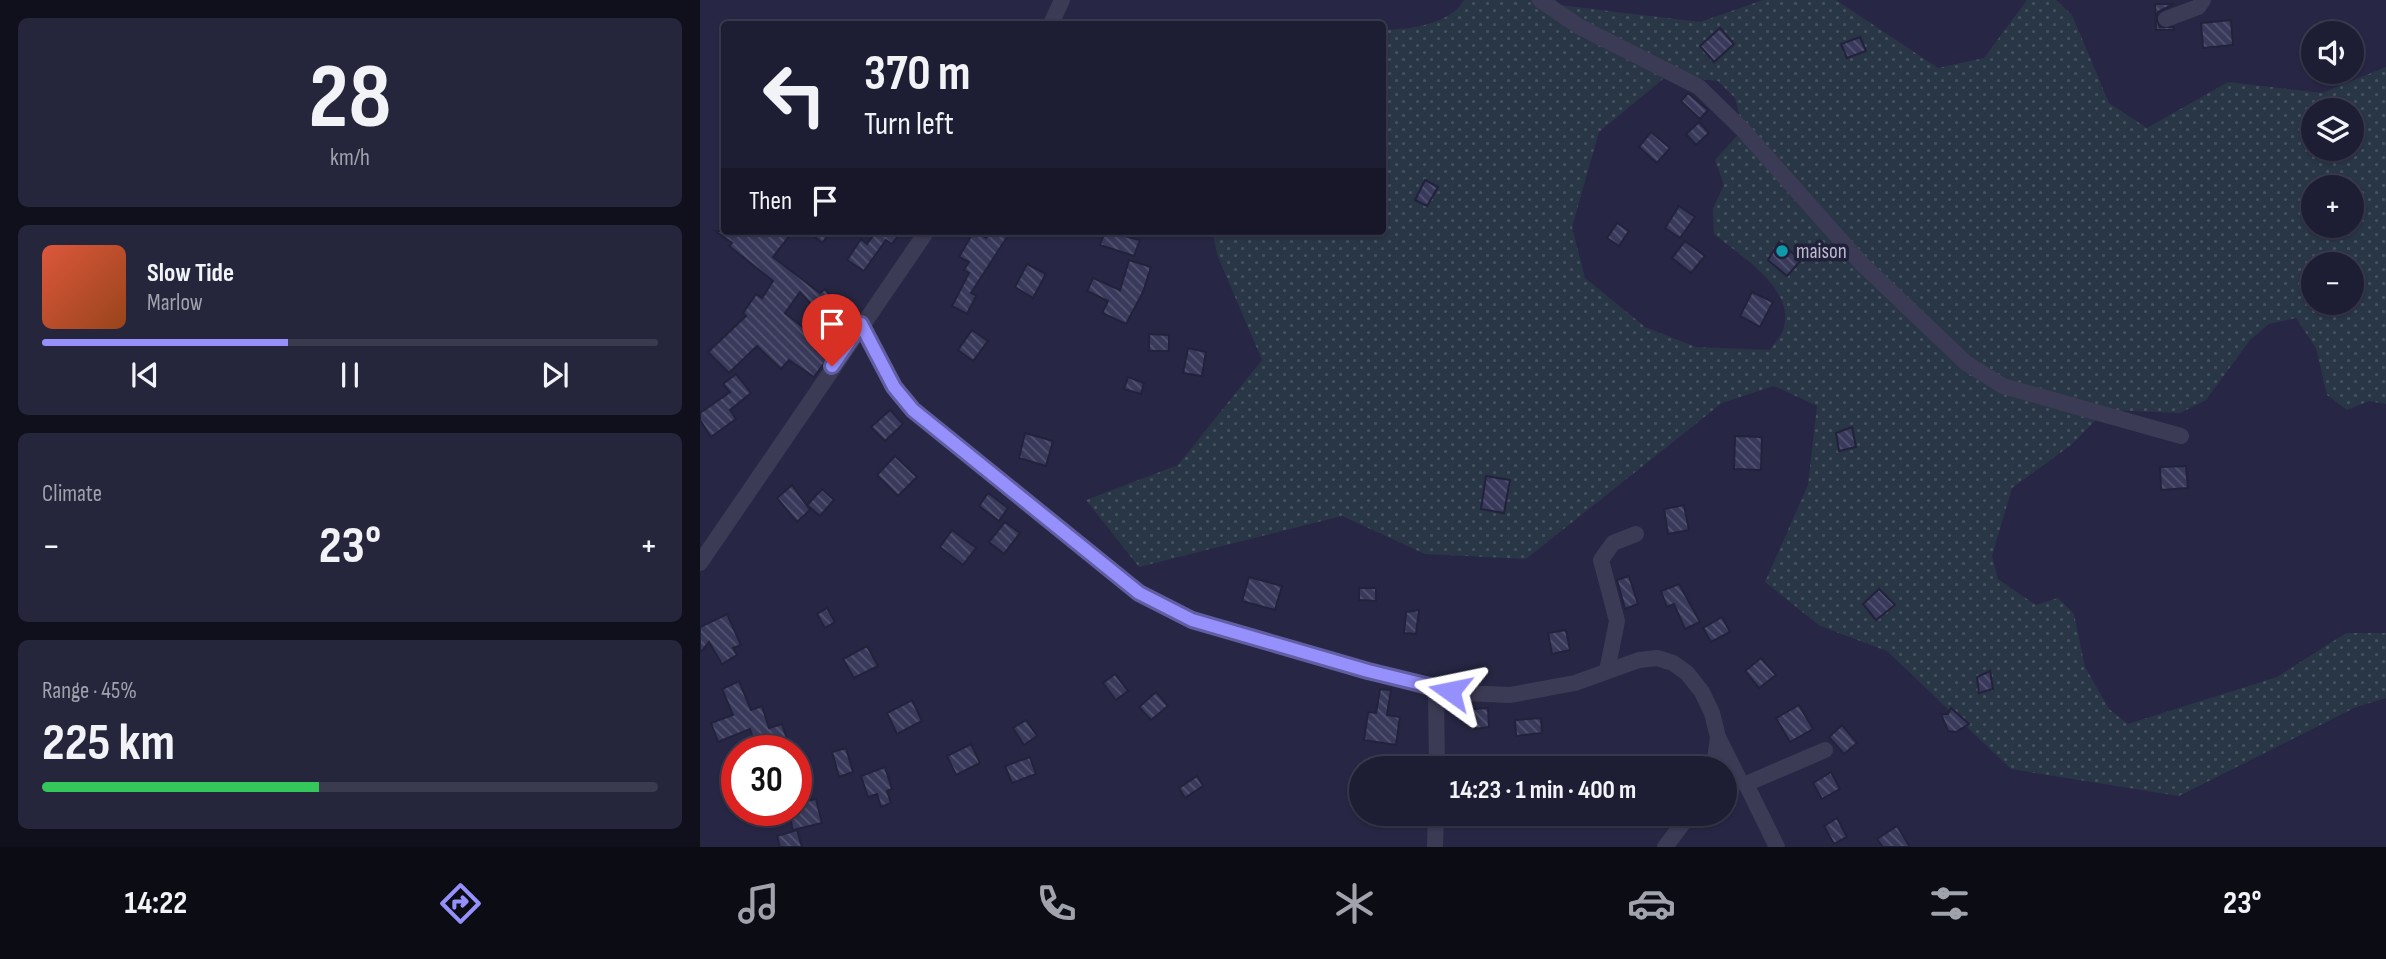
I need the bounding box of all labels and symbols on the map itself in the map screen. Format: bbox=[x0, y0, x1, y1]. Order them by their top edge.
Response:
place label: maison bbox=[1796, 239, 1847, 264]
marker: maison bbox=[1774, 243, 1790, 259]
pin bbox=[802, 294, 862, 366]
position arrow bbox=[1413, 654, 1487, 728]
speed limit sign: 30 bbox=[721, 735, 812, 826]

